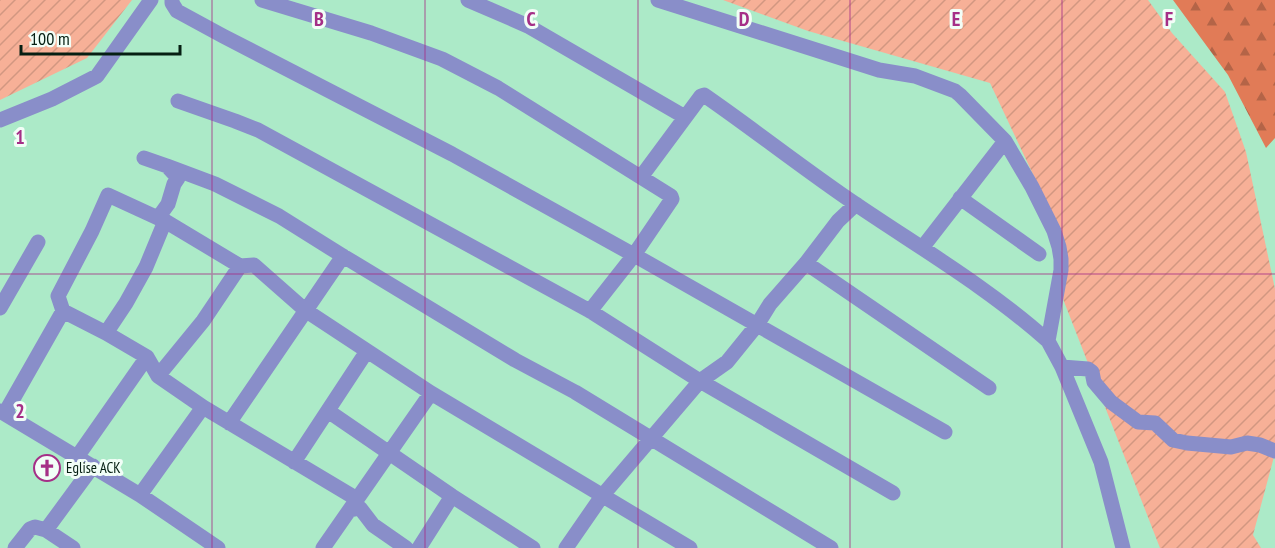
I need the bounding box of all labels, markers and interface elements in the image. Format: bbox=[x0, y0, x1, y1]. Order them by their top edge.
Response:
text: B bbox=[314, 6, 324, 32]
text: C bbox=[526, 6, 536, 32]
text: D bbox=[739, 6, 750, 32]
text: E bbox=[952, 6, 960, 32]
text: F bbox=[1165, 6, 1173, 32]
scale bar bbox=[21, 18, 180, 56]
text: 100 m bbox=[30, 27, 70, 50]
text: 1 bbox=[15, 124, 25, 150]
text: 2 bbox=[15, 398, 25, 424]
church icon: Eglise ACK bbox=[32, 453, 62, 483]
place label: Eglise ACK bbox=[66, 458, 121, 477]

